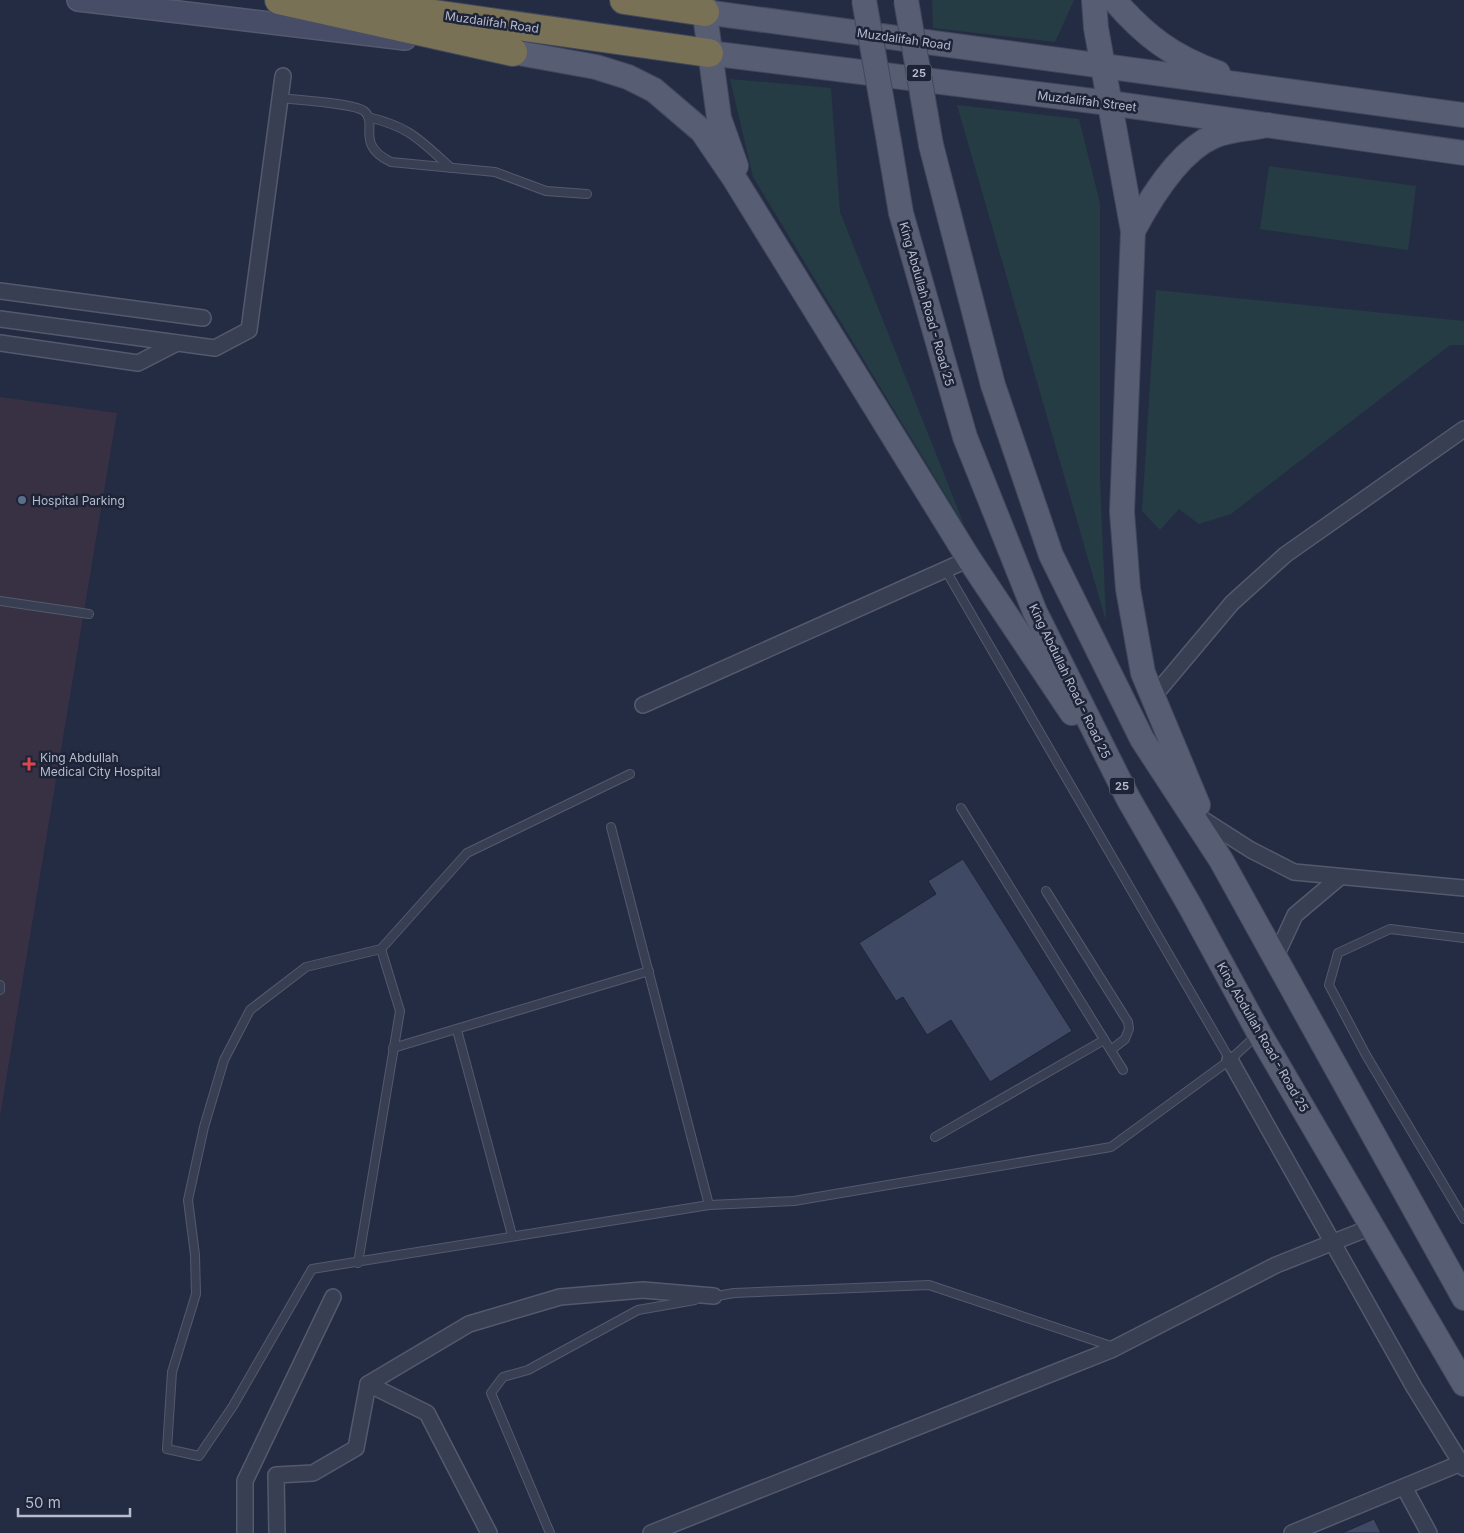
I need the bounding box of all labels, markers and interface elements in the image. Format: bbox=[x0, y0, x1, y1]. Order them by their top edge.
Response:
street label: Muzdalifah Road bbox=[444, 8, 540, 36]
street label: Muzdalifah Road bbox=[856, 25, 952, 53]
road number: 25 bbox=[906, 64, 932, 82]
street label: Muzdalifah Street bbox=[1037, 87, 1137, 115]
street label: King Abdullah Road - Road 25 bbox=[896, 220, 958, 388]
place label: Hospital Parking bbox=[32, 493, 125, 508]
marker: Hospital Parking bbox=[16, 494, 28, 506]
street label: King Abdullah Road - Road 25 bbox=[1026, 601, 1114, 761]
place label: King Abdullah Medical City Hospital bbox=[40, 750, 160, 779]
marker: King Abdullah Medical City Hospital bbox=[22, 757, 36, 771]
road number: 25 bbox=[1110, 778, 1134, 794]
street label: King Abdullah Road - Road 25 bbox=[1214, 960, 1312, 1114]
scale bar bbox=[18, 1486, 130, 1518]
text: 50 m bbox=[25, 1493, 61, 1512]

